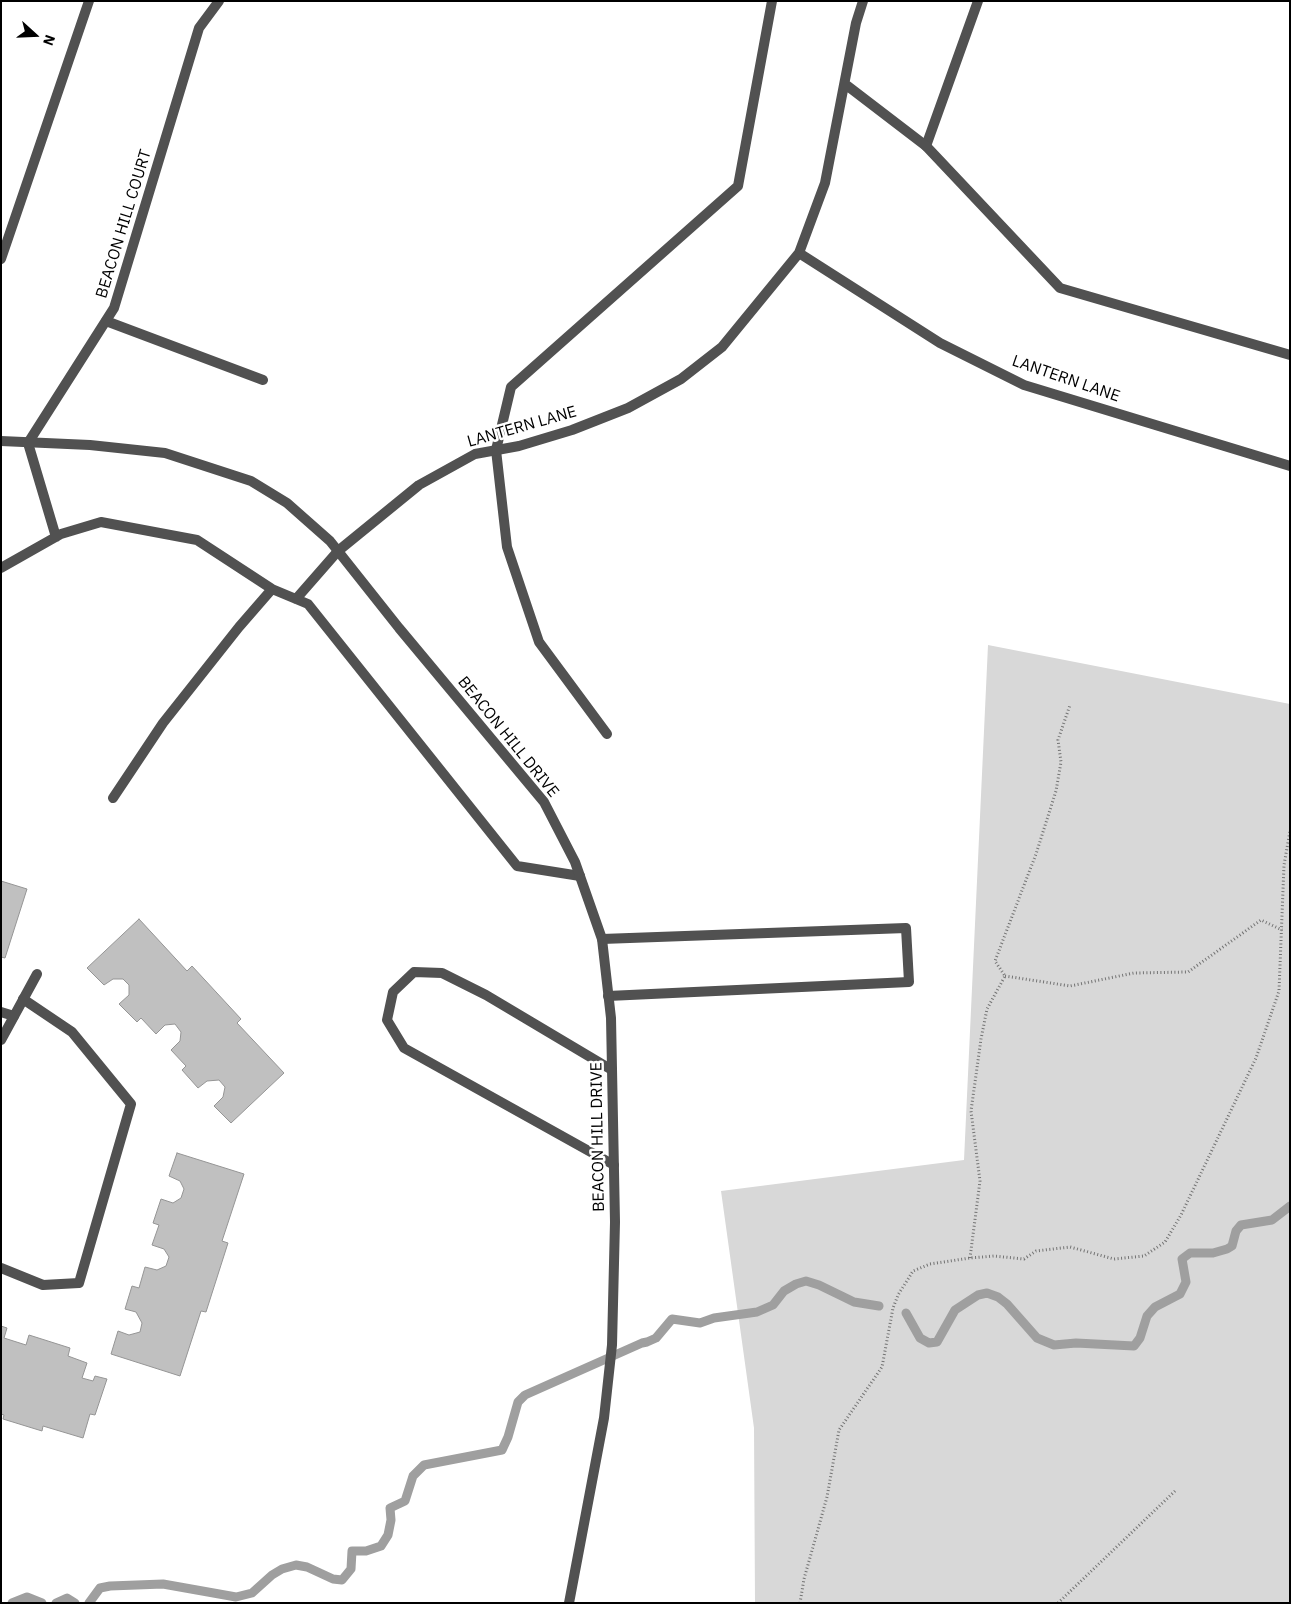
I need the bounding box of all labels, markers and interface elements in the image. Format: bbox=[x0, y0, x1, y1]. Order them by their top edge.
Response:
north arrow bbox=[10, 10, 60, 60]
text: N bbox=[39, 32, 59, 48]
street label: BEACON HILL COURT bbox=[92, 147, 156, 301]
street label: LANTERN LANE bbox=[1009, 352, 1123, 406]
street label: LANTERN LANE bbox=[465, 402, 579, 452]
street label: BEACON HILL DRIVE bbox=[453, 673, 563, 801]
street label: BEACON HILL DRIVE bbox=[587, 1062, 609, 1212]

